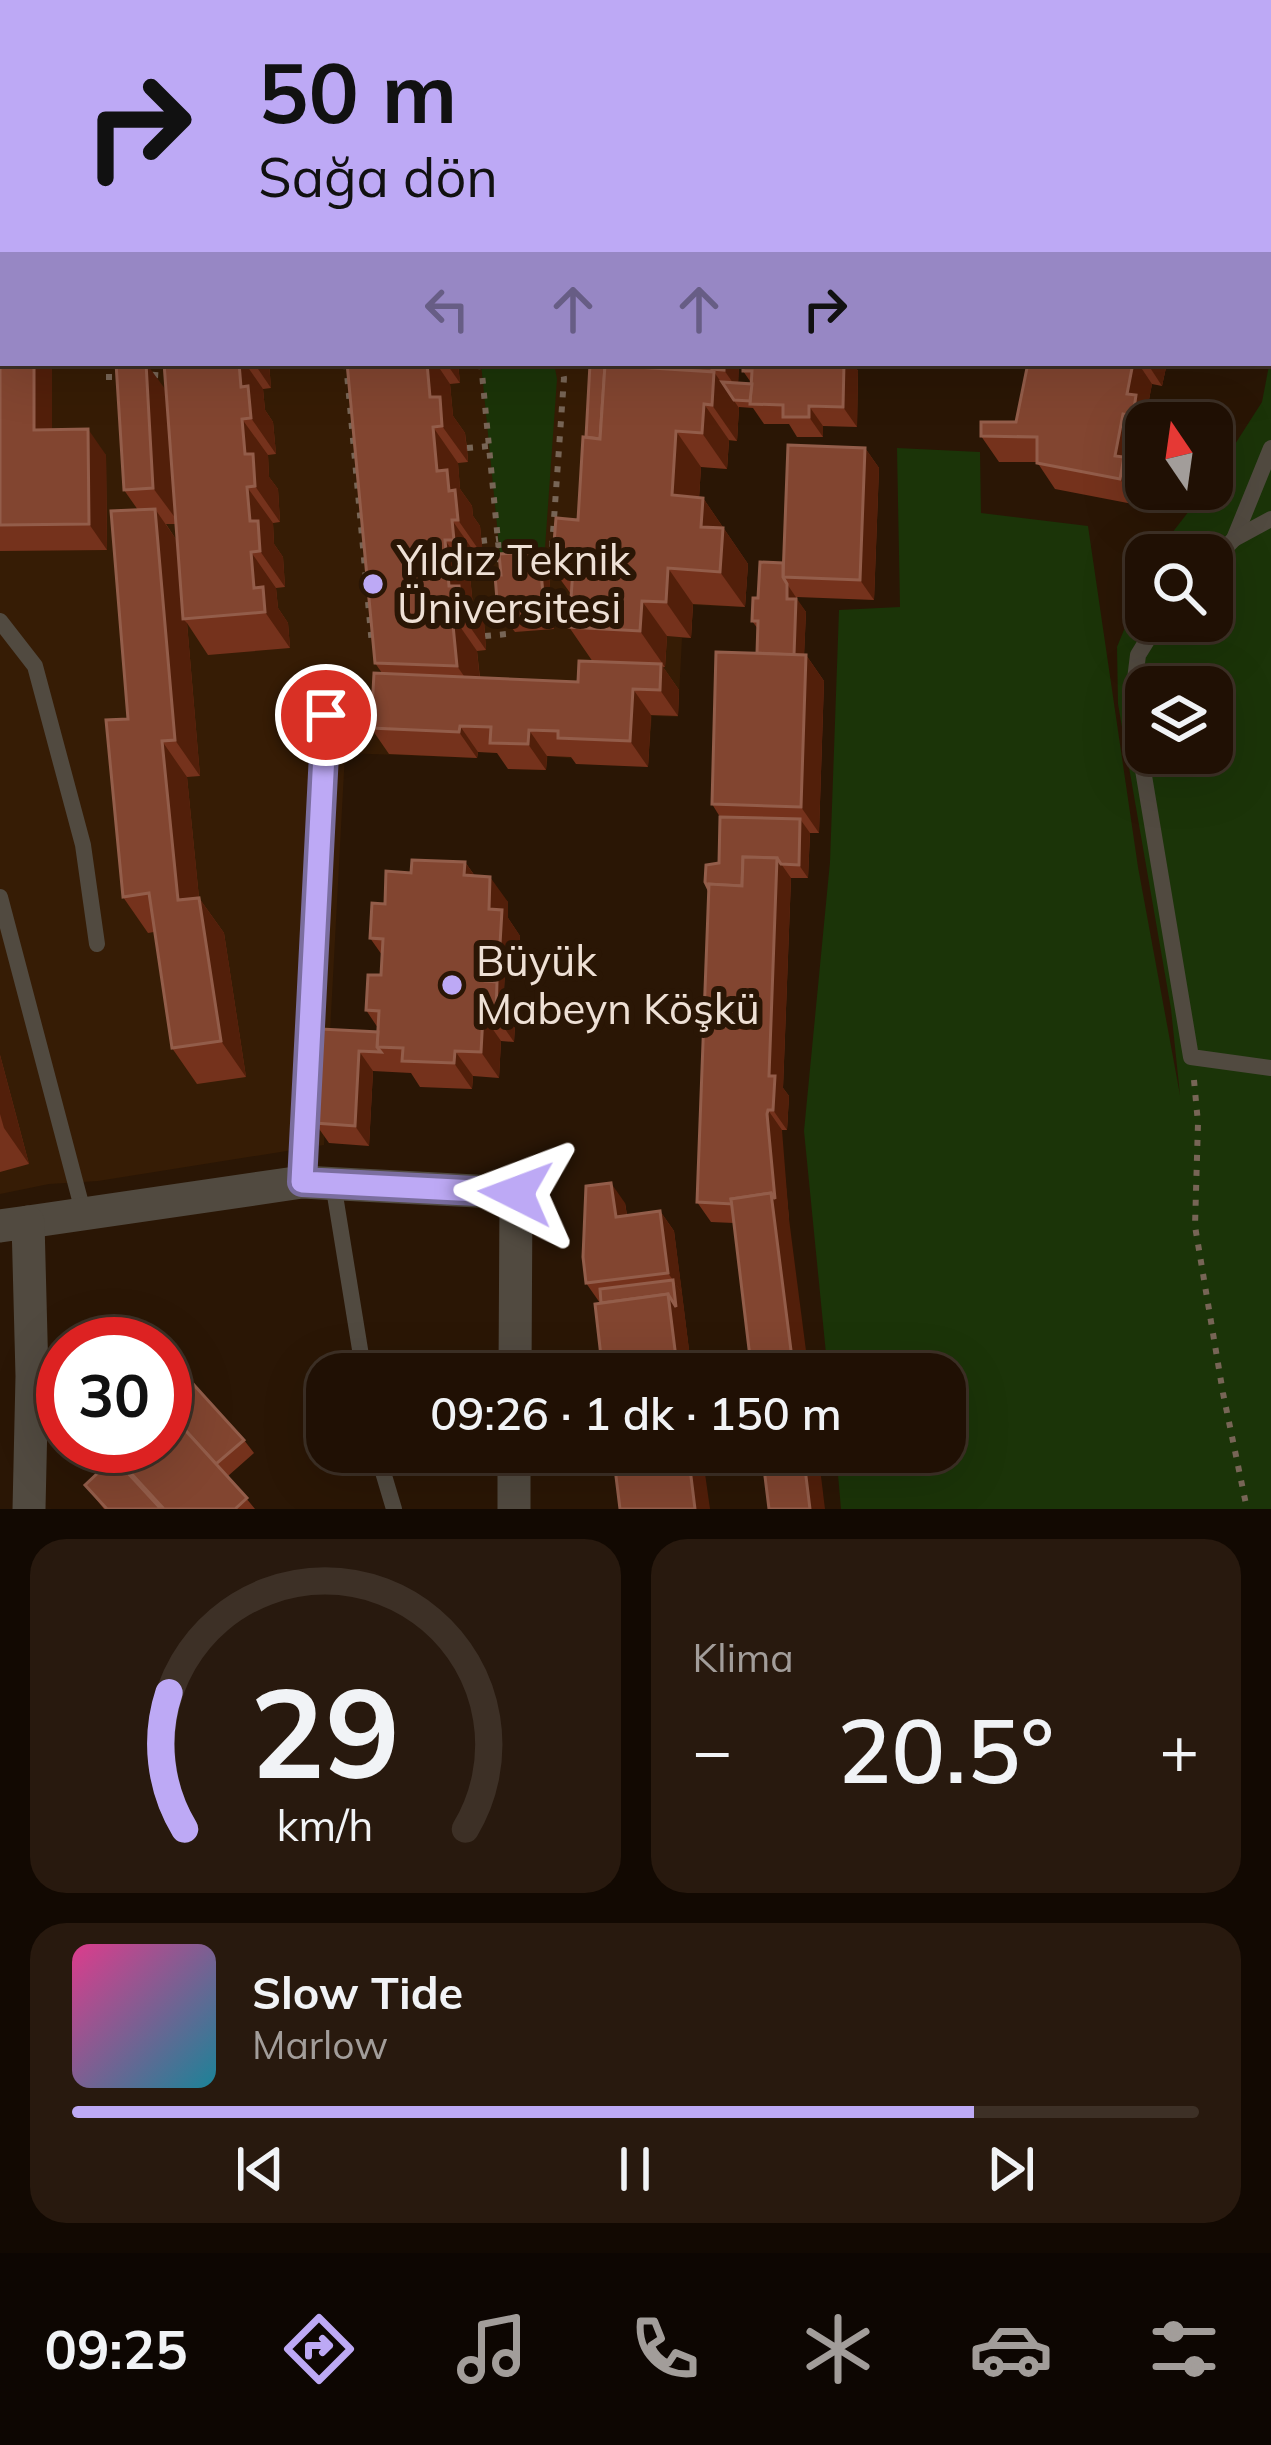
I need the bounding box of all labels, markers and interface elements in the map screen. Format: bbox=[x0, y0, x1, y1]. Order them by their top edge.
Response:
text: 50 m bbox=[258, 39, 457, 144]
icon: right bbox=[60, 48, 216, 204]
text: Sağa dön bbox=[258, 143, 498, 211]
icon: left bbox=[414, 276, 480, 342]
icon: ahead bbox=[540, 276, 606, 342]
icon: ahead bbox=[666, 276, 732, 342]
icon: right bbox=[792, 276, 858, 342]
north arrow bbox=[1125, 402, 1233, 510]
map controls bbox=[1125, 402, 1233, 774]
place label: Yıldız Teknik Üniversitesi bbox=[396, 533, 631, 634]
button: search bbox=[1125, 534, 1233, 642]
marker: Yıldız Teknik Üniversitesi bbox=[360, 571, 386, 597]
pin bbox=[275, 664, 377, 766]
button: layers bbox=[1125, 666, 1233, 774]
icon: arrive bbox=[293, 682, 359, 748]
place label: Büyük Mabeyn Köşkü bbox=[476, 934, 760, 1035]
marker: Büyük Mabeyn Köşkü bbox=[439, 972, 465, 998]
position arrow bbox=[453, 1130, 579, 1256]
speed limit sign: 30 bbox=[36, 1317, 192, 1473]
text: 09:26 · 1 dk · 150 m bbox=[430, 1385, 842, 1441]
text: Klima bbox=[693, 1633, 794, 1682]
text: 29 bbox=[250, 1653, 400, 1809]
text: 20.5° bbox=[837, 1693, 1054, 1806]
text: − bbox=[693, 1708, 732, 1791]
text: + bbox=[1159, 1708, 1199, 1791]
text: km/h bbox=[277, 1798, 374, 1852]
text: Slow Tide bbox=[252, 1964, 463, 2020]
text: Marlow bbox=[252, 2020, 388, 2069]
icon: previous bbox=[227, 2136, 293, 2202]
icon: pause bbox=[602, 2136, 668, 2202]
icon: next bbox=[978, 2136, 1044, 2202]
icon: directions bbox=[277, 2307, 361, 2391]
icon: music bbox=[450, 2307, 534, 2391]
icon: phone bbox=[623, 2307, 707, 2391]
icon: climate bbox=[796, 2307, 880, 2391]
icon: car bbox=[969, 2307, 1053, 2391]
icon: filters bbox=[1142, 2307, 1226, 2391]
text: 09:25 bbox=[45, 2315, 188, 2383]

